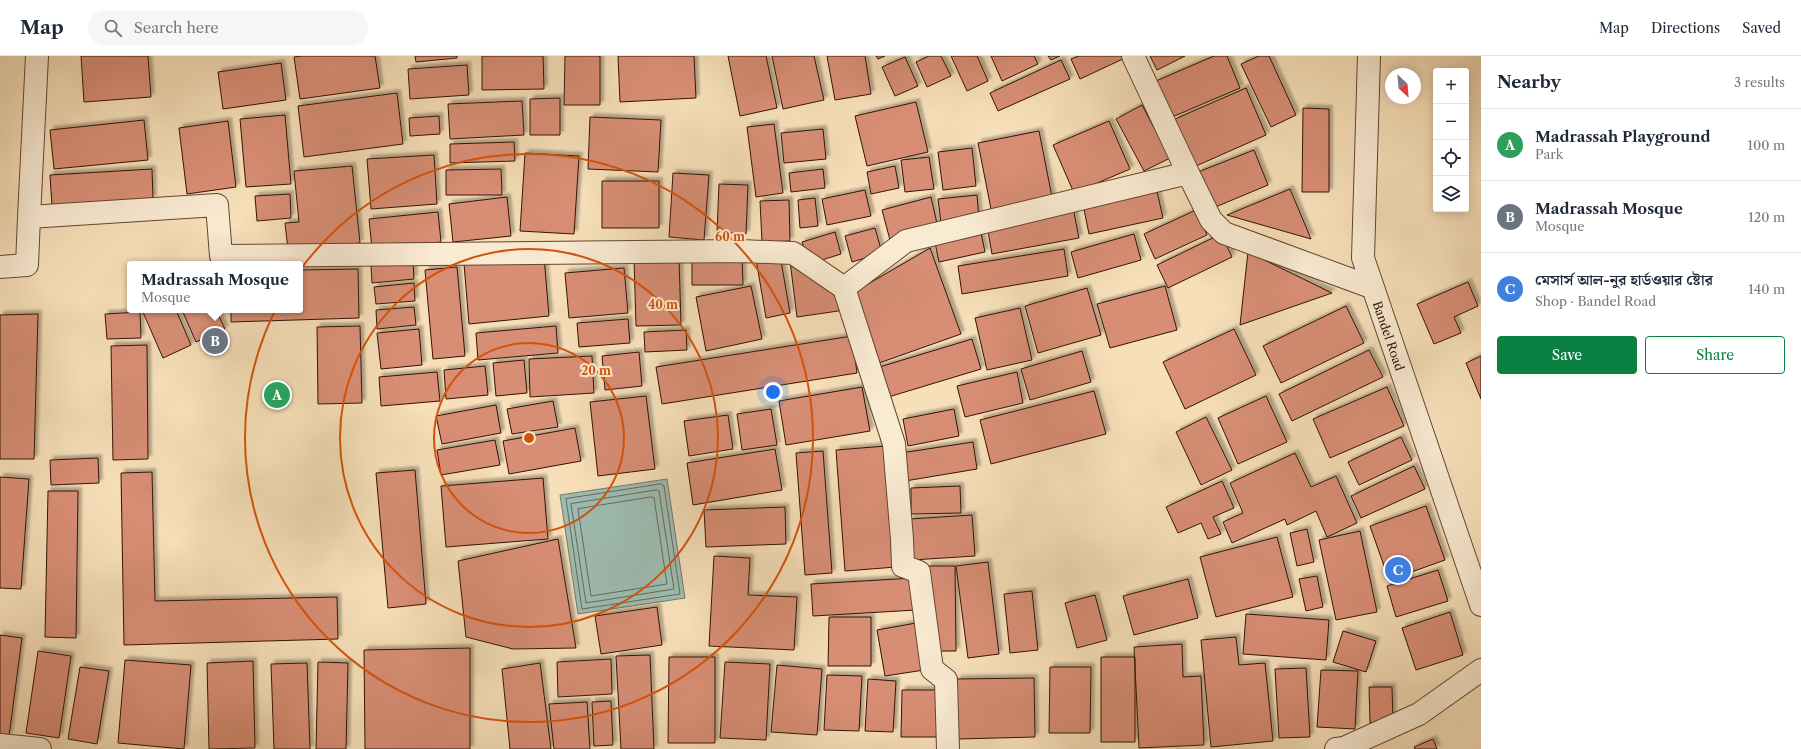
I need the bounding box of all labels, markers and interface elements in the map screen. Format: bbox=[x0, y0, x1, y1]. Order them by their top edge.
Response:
search box bbox=[88, 10, 368, 46]
text: Map bbox=[20, 16, 64, 39]
icon: search bbox=[102, 17, 124, 39]
text: Search here bbox=[134, 18, 219, 37]
text: Map bbox=[1599, 19, 1629, 37]
text: Directions bbox=[1651, 19, 1720, 37]
text: Saved bbox=[1742, 19, 1781, 37]
north arrow bbox=[1385, 68, 1421, 104]
map controls bbox=[1433, 68, 1469, 212]
button: + bbox=[1433, 68, 1469, 104]
text: Nearby bbox=[1497, 72, 1561, 92]
text: 3 results bbox=[1734, 74, 1785, 90]
button: − bbox=[1433, 104, 1469, 140]
text: Madrassah Playground bbox=[1535, 127, 1711, 146]
text: A bbox=[1505, 137, 1515, 153]
text: 100 m bbox=[1747, 137, 1785, 153]
button: locate bbox=[1433, 140, 1469, 176]
text: Park bbox=[1535, 146, 1563, 162]
button: layers bbox=[1433, 176, 1469, 212]
text: Madrassah Mosque bbox=[1535, 199, 1683, 218]
text: B bbox=[1505, 209, 1515, 225]
text: 120 m bbox=[1748, 209, 1785, 225]
text: Mosque bbox=[1535, 218, 1585, 234]
text: 60 m bbox=[715, 229, 745, 244]
popup bbox=[127, 261, 303, 313]
text: Madrassah Mosque bbox=[141, 270, 289, 289]
text: মেসার্স আল-নুর হার্ডওয়ার ষ্টোর bbox=[1535, 270, 1713, 289]
text: C bbox=[1505, 281, 1515, 297]
text: 140 m bbox=[1748, 281, 1785, 297]
text: Mosque bbox=[141, 289, 191, 305]
text: Shop · Bandel Road bbox=[1535, 293, 1656, 309]
text: 40 m bbox=[648, 297, 678, 312]
street label: Bandel Road bbox=[1370, 299, 1408, 373]
pin: B bbox=[202, 326, 228, 356]
button: Save bbox=[1497, 336, 1637, 374]
button: Share bbox=[1645, 336, 1785, 374]
text: 20 m bbox=[581, 363, 611, 378]
pin: A bbox=[264, 380, 290, 410]
your location bbox=[763, 382, 783, 402]
centre of rings bbox=[522, 431, 536, 445]
pin: C bbox=[1385, 555, 1411, 585]

